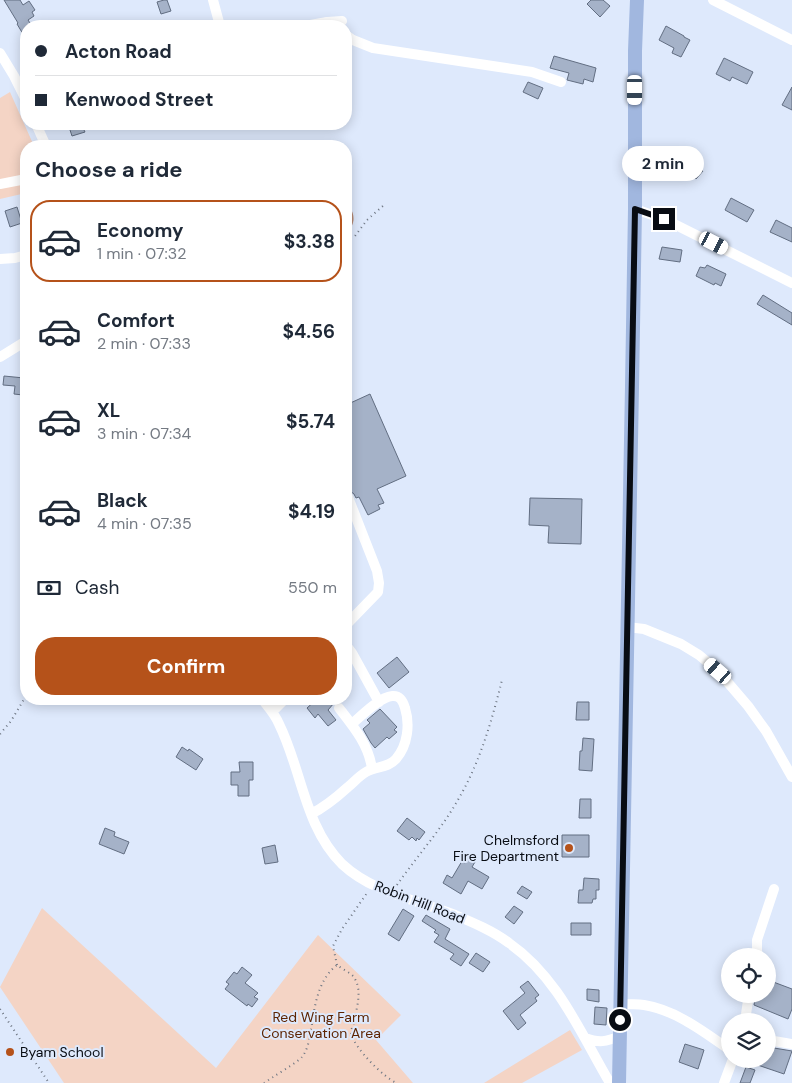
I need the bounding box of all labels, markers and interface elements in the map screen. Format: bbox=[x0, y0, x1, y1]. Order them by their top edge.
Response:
text: Acton Road bbox=[65, 39, 172, 64]
car bbox=[627, 75, 642, 105]
text: Kenwood Street bbox=[65, 87, 213, 112]
callout: 2 min bbox=[623, 146, 705, 182]
text: 2 min bbox=[642, 153, 684, 174]
text: Choose a ride bbox=[35, 155, 183, 184]
route end bbox=[653, 208, 675, 230]
text: Economy bbox=[97, 218, 184, 243]
icon: car bbox=[37, 219, 82, 264]
text: $3.38 bbox=[284, 229, 335, 254]
car bbox=[697, 230, 730, 256]
text: 1 min · 07:32 bbox=[97, 243, 186, 264]
text: Comfort bbox=[97, 308, 175, 333]
icon: car bbox=[37, 309, 82, 354]
text: $4.56 bbox=[283, 319, 335, 344]
text: 2 min · 07:33 bbox=[97, 333, 191, 354]
text: XL bbox=[97, 398, 120, 423]
icon: car bbox=[37, 399, 82, 444]
text: $5.74 bbox=[286, 409, 335, 434]
text: 3 min · 07:34 bbox=[97, 423, 191, 444]
text: Black bbox=[97, 488, 148, 513]
icon: car bbox=[37, 489, 82, 534]
text: $4.19 bbox=[288, 499, 335, 524]
text: 4 min · 07:35 bbox=[97, 513, 192, 534]
icon: cash bbox=[35, 574, 63, 602]
text: Cash bbox=[75, 575, 119, 600]
text: 550 m bbox=[288, 577, 337, 598]
button: Confirm bbox=[35, 637, 337, 695]
car bbox=[701, 655, 734, 687]
place label: Chelmsford Fire Department bbox=[453, 831, 559, 865]
marker: Chelmsford Fire Department bbox=[563, 842, 575, 854]
street label: Robin Hill Road bbox=[372, 876, 468, 928]
map controls bbox=[721, 948, 776, 1068]
button: locate bbox=[721, 948, 776, 1003]
park label: Red Wing Farm Conservation Area bbox=[261, 1008, 381, 1042]
route start bbox=[609, 1009, 631, 1031]
button: layers bbox=[721, 1013, 776, 1068]
place label: Byam School bbox=[20, 1043, 104, 1061]
marker: Byam School bbox=[4, 1046, 16, 1058]

